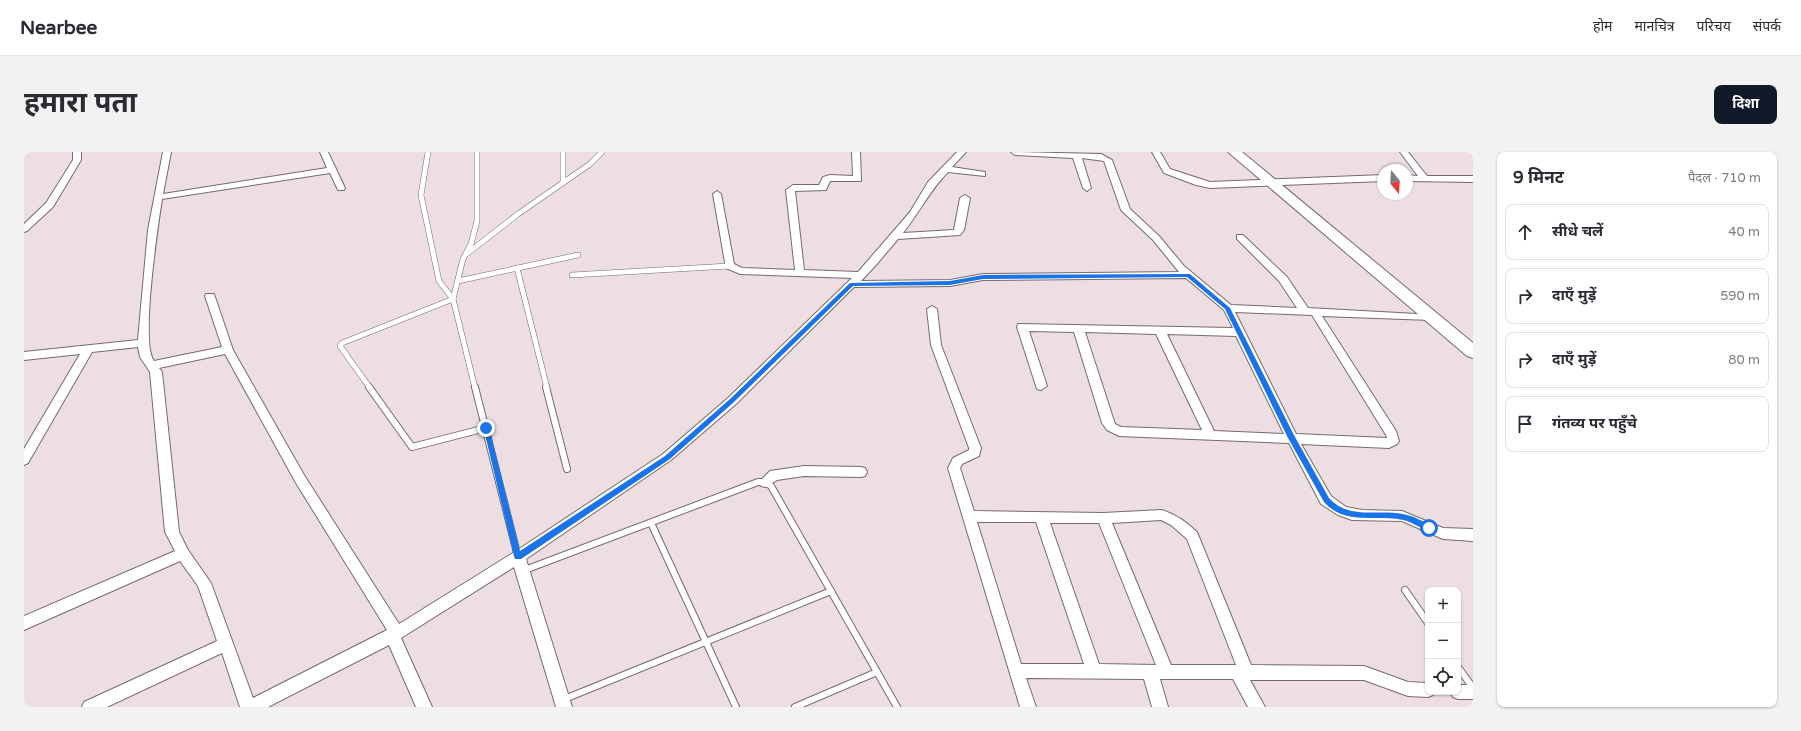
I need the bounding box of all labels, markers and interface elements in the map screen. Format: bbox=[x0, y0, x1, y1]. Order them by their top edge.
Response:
text: Nearbee bbox=[20, 17, 97, 39]
text: होम bbox=[1593, 18, 1612, 35]
text: मानचित्र bbox=[1634, 18, 1675, 35]
text: परिचय bbox=[1697, 18, 1731, 35]
text: संपर्क bbox=[1753, 18, 1781, 35]
button: दिशा bbox=[1714, 85, 1777, 124]
text: हमारा पता bbox=[24, 86, 137, 120]
north arrow bbox=[1377, 164, 1413, 200]
text: 9 मिनट bbox=[1513, 167, 1564, 188]
text: पैदल · 710 m bbox=[1688, 170, 1761, 186]
icon: ahead bbox=[1514, 221, 1536, 243]
text: सीधे चलें bbox=[1552, 222, 1603, 240]
text: 40 m bbox=[1728, 224, 1760, 240]
icon: right bbox=[1514, 285, 1536, 307]
text: दाएँ मुड़ें bbox=[1552, 286, 1596, 304]
text: 590 m bbox=[1720, 288, 1760, 304]
icon: right bbox=[1514, 349, 1536, 371]
text: दाएँ मुड़ें bbox=[1552, 350, 1596, 368]
text: 80 m bbox=[1728, 352, 1760, 368]
icon: arrive bbox=[1514, 413, 1536, 435]
text: गंतव्य पर पहुँचे bbox=[1552, 414, 1637, 432]
route end bbox=[477, 419, 495, 437]
route start bbox=[1420, 519, 1438, 537]
map controls bbox=[1425, 587, 1461, 695]
button: + bbox=[1425, 587, 1461, 623]
button: − bbox=[1425, 623, 1461, 659]
button: locate bbox=[1425, 659, 1461, 695]

